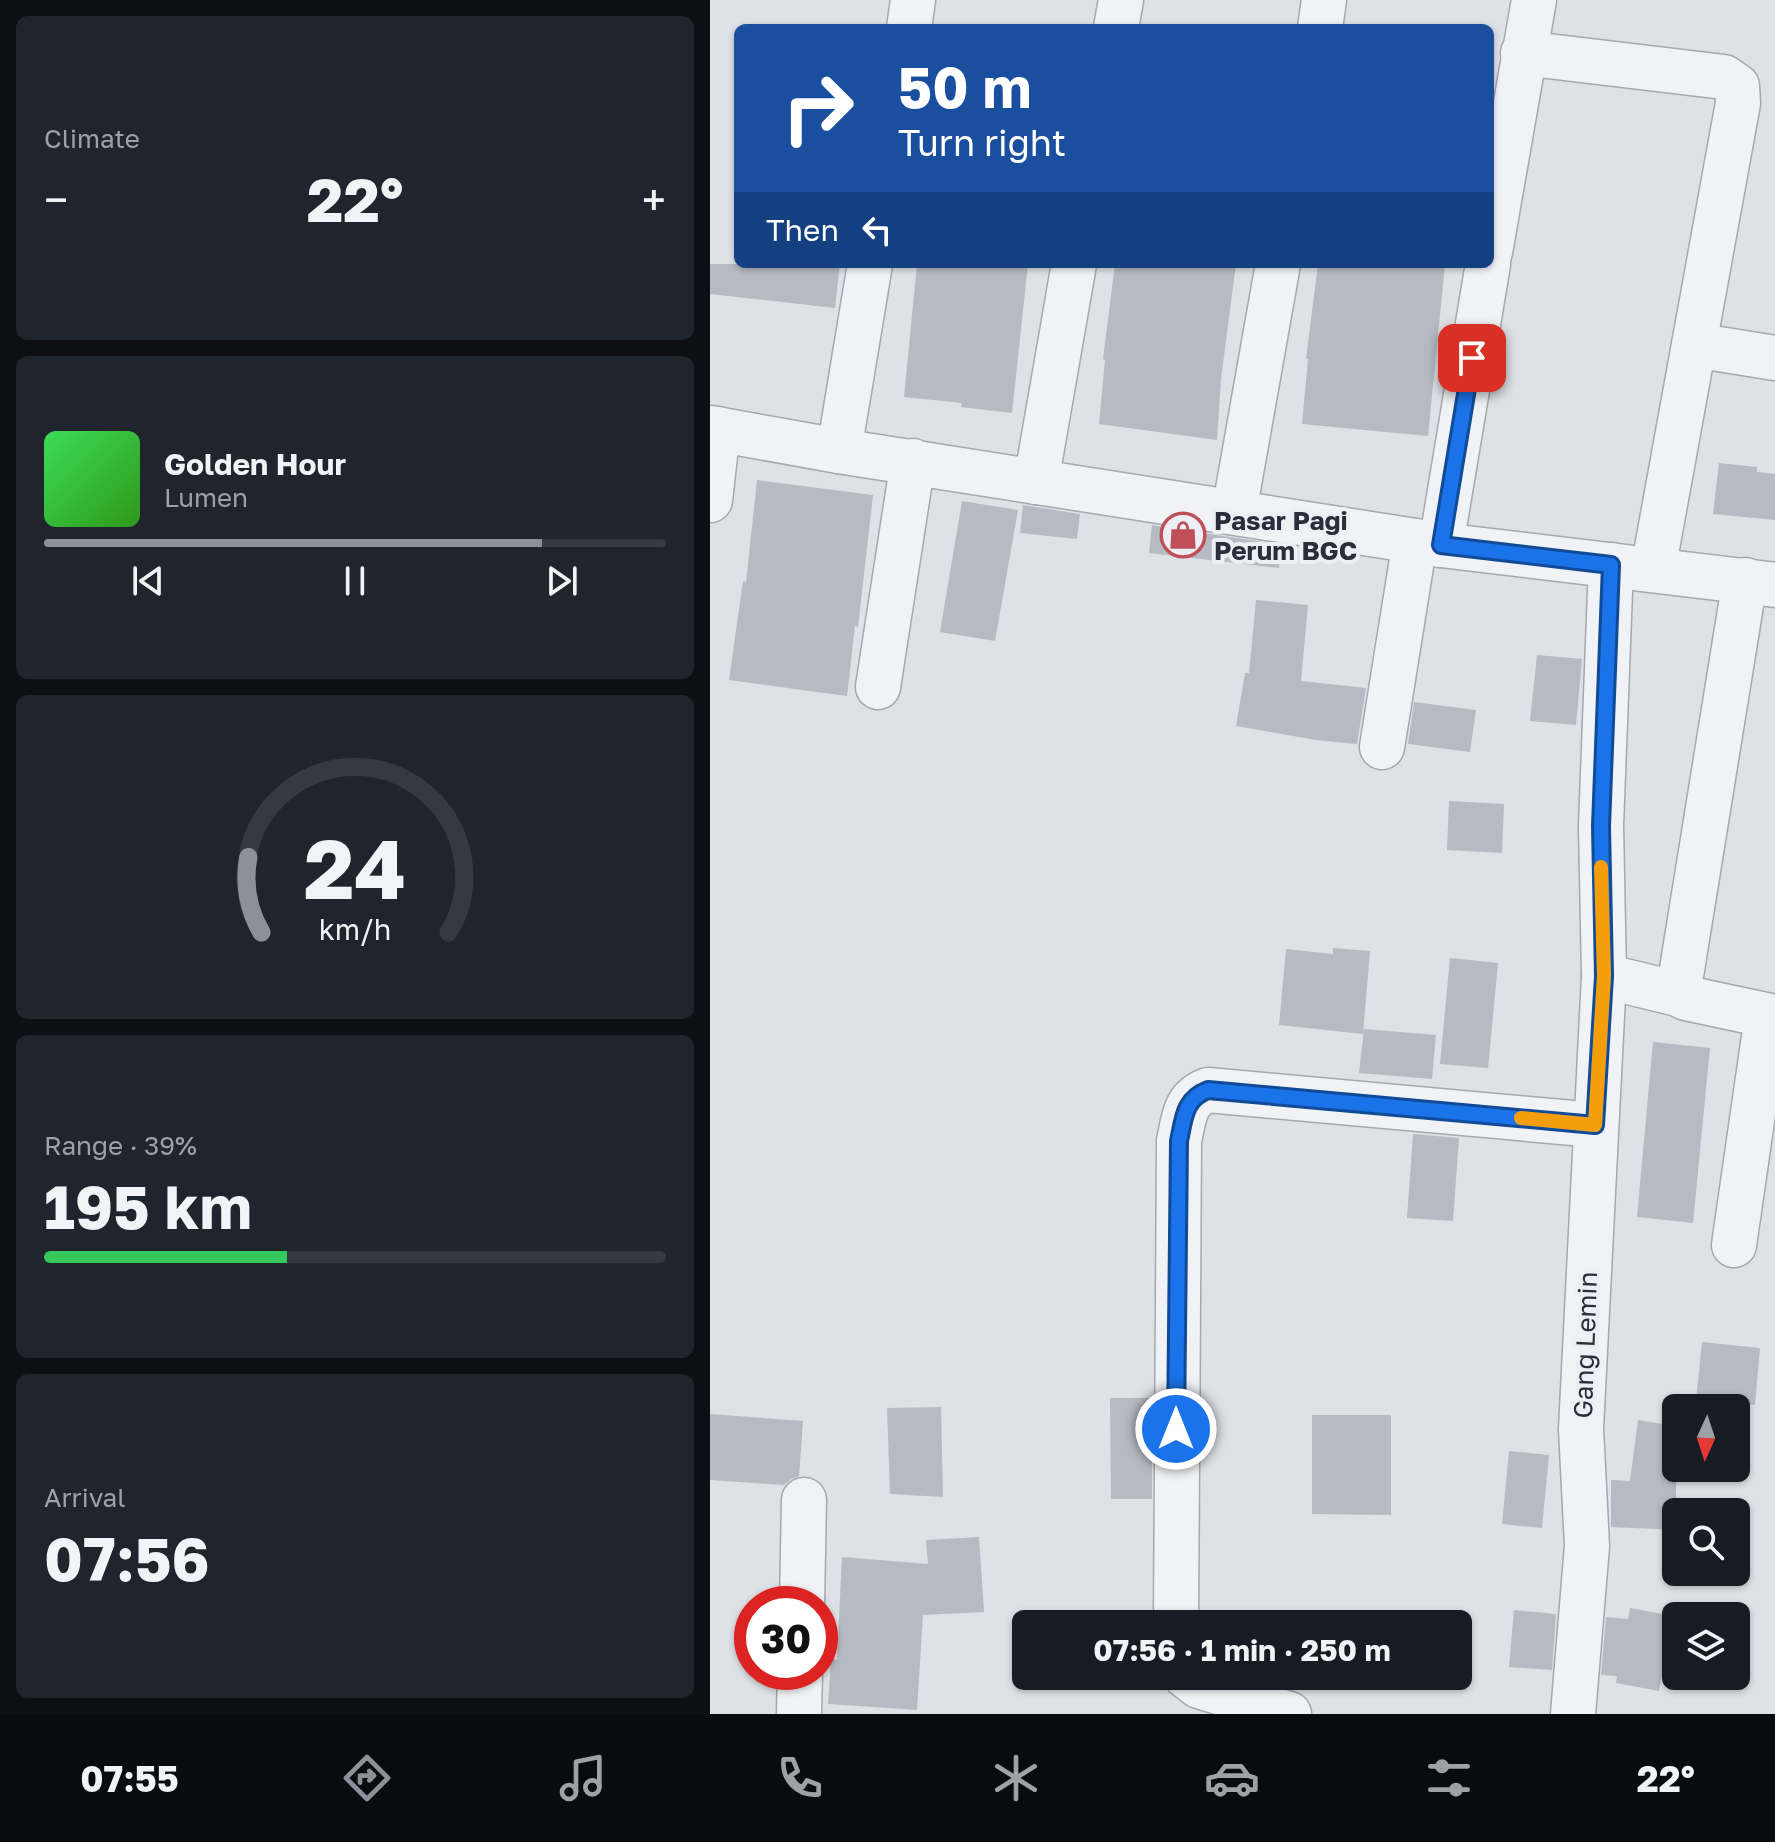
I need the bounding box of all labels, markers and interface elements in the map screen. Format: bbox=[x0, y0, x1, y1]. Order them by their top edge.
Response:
text: 50 m bbox=[898, 53, 1032, 120]
icon: right bbox=[766, 56, 870, 160]
text: Turn right bbox=[898, 121, 1066, 164]
text: Climate bbox=[44, 123, 140, 154]
text: 22° bbox=[307, 163, 403, 235]
text: − bbox=[44, 173, 68, 226]
text: + bbox=[642, 173, 666, 226]
icon: left bbox=[855, 208, 899, 252]
text: Then bbox=[766, 212, 839, 248]
pin bbox=[1438, 324, 1506, 392]
icon: arrive bbox=[1450, 336, 1494, 380]
text: Golden Hour bbox=[164, 446, 346, 482]
text: Lumen bbox=[164, 482, 248, 513]
place label: Pasar Pagi Perum BGC bbox=[1214, 505, 1357, 566]
shop icon: Pasar Pagi Perum BGC bbox=[1159, 511, 1207, 559]
icon: previous bbox=[126, 559, 170, 603]
icon: pause bbox=[333, 559, 377, 603]
icon: next bbox=[540, 559, 584, 603]
text: 24 bbox=[304, 817, 406, 917]
text: km/h bbox=[319, 912, 391, 946]
text: Range · 39% bbox=[44, 1130, 197, 1161]
text: 195 km bbox=[44, 1170, 252, 1242]
street label: Gang Lemin bbox=[1567, 1271, 1603, 1419]
position arrow bbox=[1134, 1387, 1218, 1471]
north arrow bbox=[1662, 1394, 1750, 1482]
map controls bbox=[1662, 1394, 1750, 1690]
text: Arrival bbox=[44, 1482, 125, 1513]
button: search bbox=[1662, 1498, 1750, 1586]
text: 07:56 bbox=[44, 1522, 210, 1594]
speed limit sign: 30 bbox=[734, 1586, 838, 1690]
button: layers bbox=[1662, 1602, 1750, 1690]
text: 07:56 · 1 min · 250 m bbox=[1093, 1632, 1391, 1668]
icon: directions bbox=[339, 1750, 395, 1806]
icon: music bbox=[555, 1750, 611, 1806]
icon: phone bbox=[772, 1750, 828, 1806]
icon: climate bbox=[988, 1750, 1044, 1806]
icon: car bbox=[1204, 1750, 1260, 1806]
icon: filters bbox=[1421, 1750, 1477, 1806]
text: 07:55 bbox=[80, 1757, 179, 1800]
text: 22° bbox=[1637, 1757, 1695, 1800]

